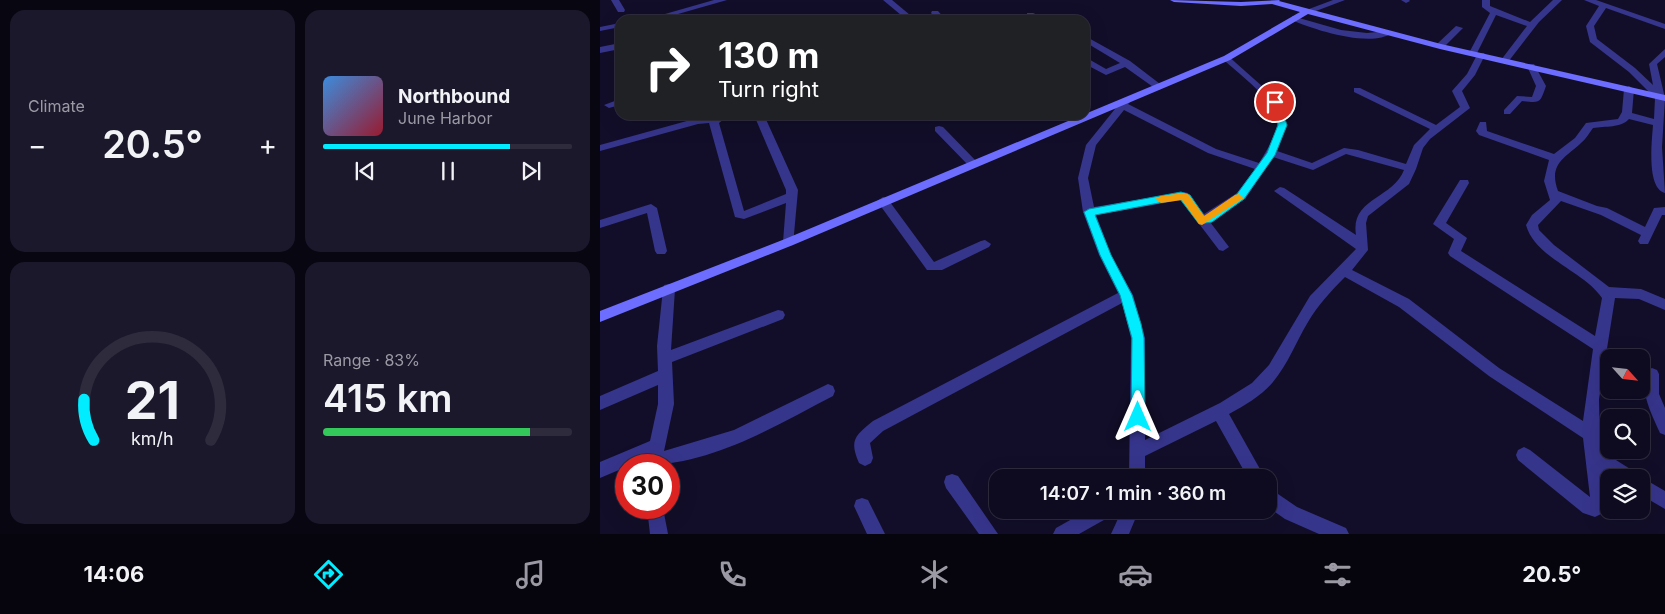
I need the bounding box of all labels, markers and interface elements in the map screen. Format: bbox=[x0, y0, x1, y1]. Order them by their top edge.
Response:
text: 130 m bbox=[718, 34, 820, 76]
icon: right bbox=[635, 35, 700, 100]
text: Turn right bbox=[718, 76, 819, 102]
pin bbox=[1254, 81, 1296, 123]
text: Northbound bbox=[398, 85, 510, 108]
icon: arrive bbox=[1261, 88, 1289, 116]
text: Climate bbox=[28, 96, 85, 116]
text: June Harbor bbox=[398, 108, 492, 128]
text: 20.5° bbox=[102, 121, 203, 167]
text: − bbox=[28, 128, 47, 162]
text: + bbox=[258, 128, 277, 162]
icon: previous bbox=[351, 157, 379, 185]
icon: pause bbox=[434, 157, 462, 185]
icon: next bbox=[517, 157, 545, 185]
north arrow bbox=[1600, 349, 1650, 399]
map controls bbox=[1600, 349, 1650, 519]
text: Range · 83% bbox=[323, 350, 420, 370]
text: 21 bbox=[125, 369, 180, 432]
text: 415 km bbox=[323, 375, 453, 421]
position arrow bbox=[1111, 390, 1163, 442]
button: search bbox=[1600, 409, 1650, 459]
text: km/h bbox=[131, 428, 174, 449]
speed limit sign: 30 bbox=[615, 454, 680, 519]
button: layers bbox=[1600, 469, 1650, 519]
text: 14:07 · 1 min · 360 m bbox=[1040, 482, 1226, 505]
icon: directions bbox=[311, 557, 346, 592]
icon: music bbox=[513, 557, 548, 592]
icon: phone bbox=[715, 557, 750, 592]
icon: climate bbox=[917, 557, 952, 592]
icon: car bbox=[1118, 557, 1153, 592]
icon: filters bbox=[1320, 557, 1355, 592]
text: 14:06 bbox=[83, 561, 144, 587]
text: 20.5° bbox=[1522, 561, 1581, 587]

